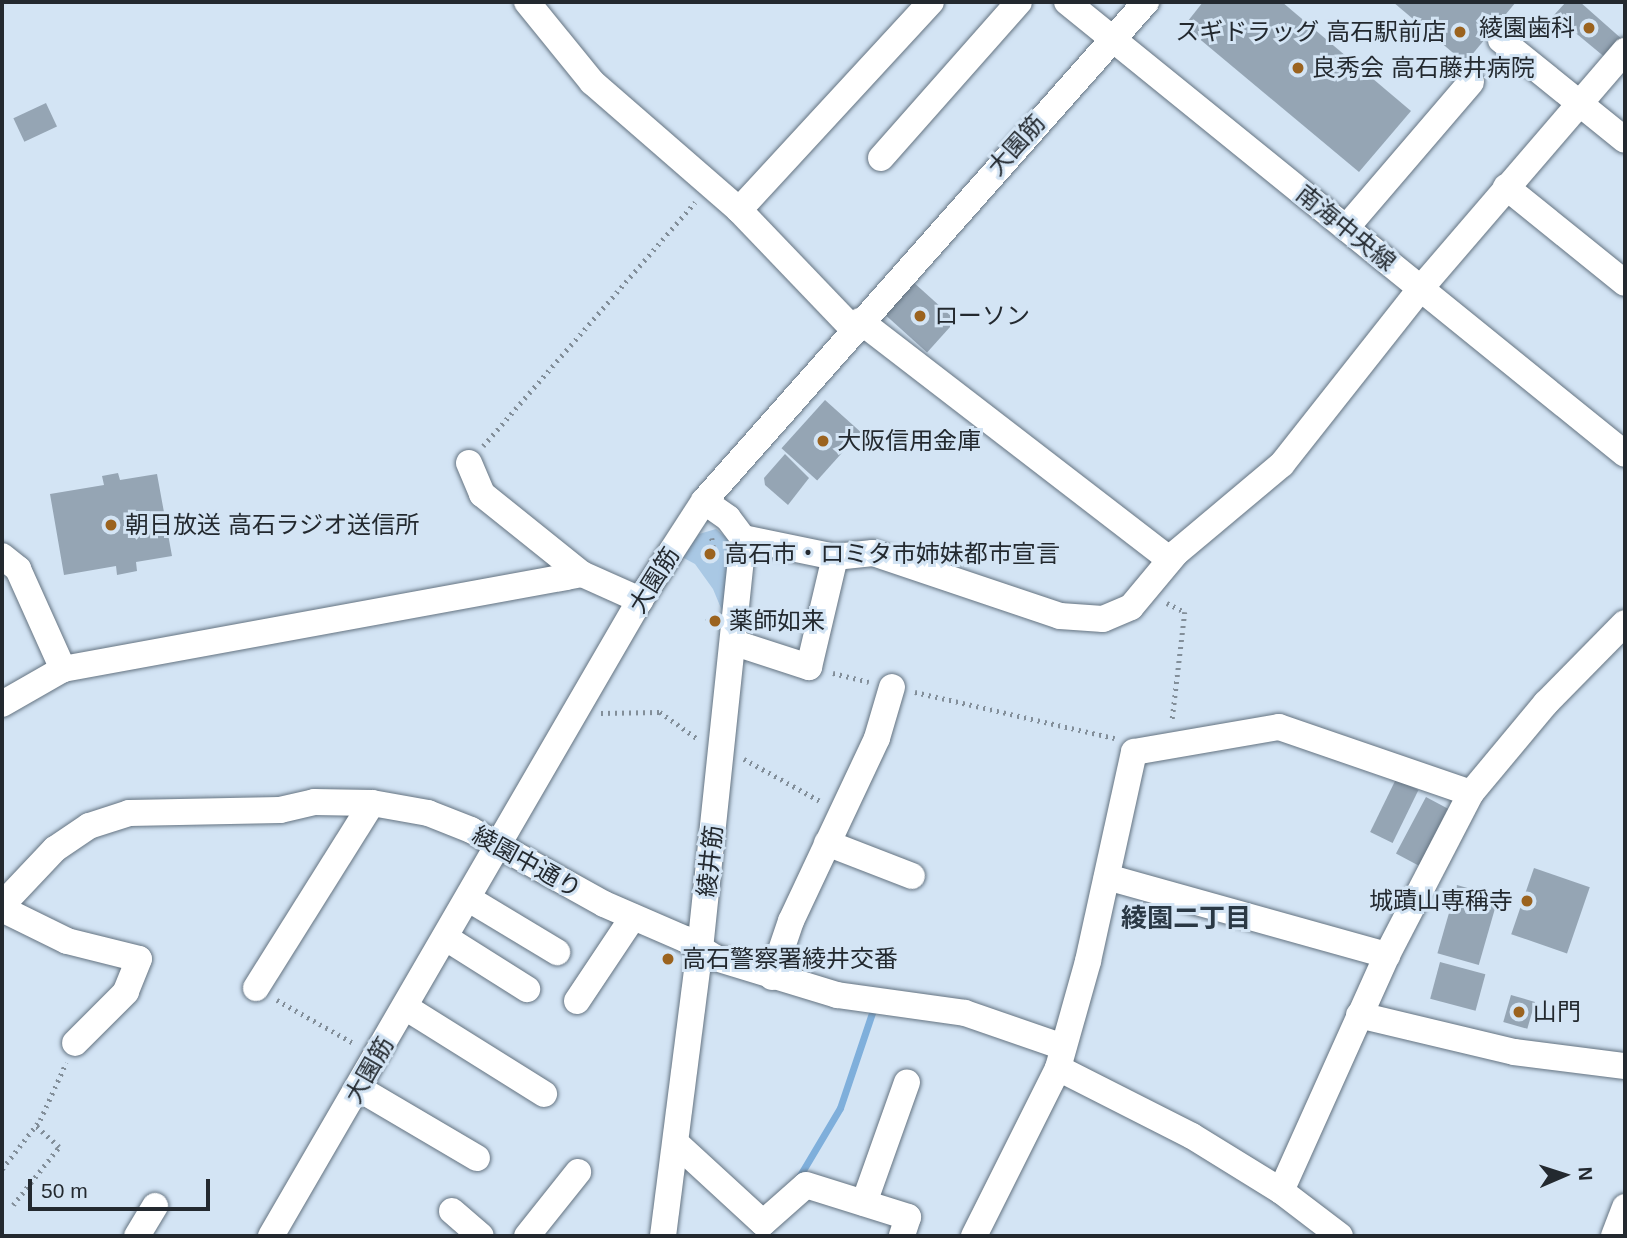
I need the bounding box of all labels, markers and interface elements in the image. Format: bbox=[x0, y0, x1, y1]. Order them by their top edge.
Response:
place label: 綾園歯科 bbox=[1479, 14, 1575, 42]
place label: スギドラッグ 高石駅前店 bbox=[1175, 18, 1446, 46]
marker: 綾園歯科 bbox=[1581, 20, 1597, 36]
marker: スギドラッグ 高石駅前店 bbox=[1452, 24, 1468, 40]
place label: 良秀会 高石藤井病院 bbox=[1312, 54, 1535, 82]
marker: 良秀会 高石藤井病院 bbox=[1290, 60, 1306, 76]
street label: 大園筋 bbox=[981, 109, 1051, 181]
street label: 南海中央線 bbox=[1290, 179, 1402, 277]
place label: ローソン bbox=[934, 302, 1030, 330]
marker: ローソン bbox=[912, 308, 928, 324]
place label: 大阪信用金庫 bbox=[837, 427, 981, 455]
marker: 大阪信用金庫 bbox=[815, 433, 831, 449]
place label: 朝日放送 高石ラジオ送信所 bbox=[125, 511, 420, 539]
marker: 朝日放送 高石ラジオ送信所 bbox=[103, 517, 119, 533]
place label: 高石市・ロミタ市姉妹都市宣言 bbox=[724, 540, 1060, 568]
street label: 大園筋 bbox=[623, 542, 685, 618]
marker: 高石市・ロミタ市姉妹都市宣言 bbox=[702, 546, 718, 562]
place label: 薬師如来 bbox=[729, 607, 825, 635]
marker: 薬師如来 bbox=[707, 613, 723, 629]
street label: 綾園中通り bbox=[468, 820, 586, 904]
street label: 綾井筋 bbox=[692, 824, 728, 898]
place label: 城蹟山専稱寺 bbox=[1369, 887, 1513, 915]
marker: 城蹟山専稱寺 bbox=[1519, 893, 1535, 909]
district label: 綾園二丁目 bbox=[1121, 903, 1251, 935]
place label: 高石警察署綾井交番 bbox=[682, 945, 898, 973]
marker: 高石警察署綾井交番 bbox=[660, 951, 676, 967]
place label: 山門 bbox=[1533, 998, 1581, 1026]
marker: 山門 bbox=[1511, 1004, 1527, 1020]
street label: 大園筋 bbox=[339, 1032, 399, 1108]
north arrow bbox=[1529, 1140, 1599, 1210]
scale bar bbox=[32, 1164, 214, 1208]
text: N bbox=[1575, 1166, 1596, 1181]
text: 50 m bbox=[41, 1179, 88, 1202]

